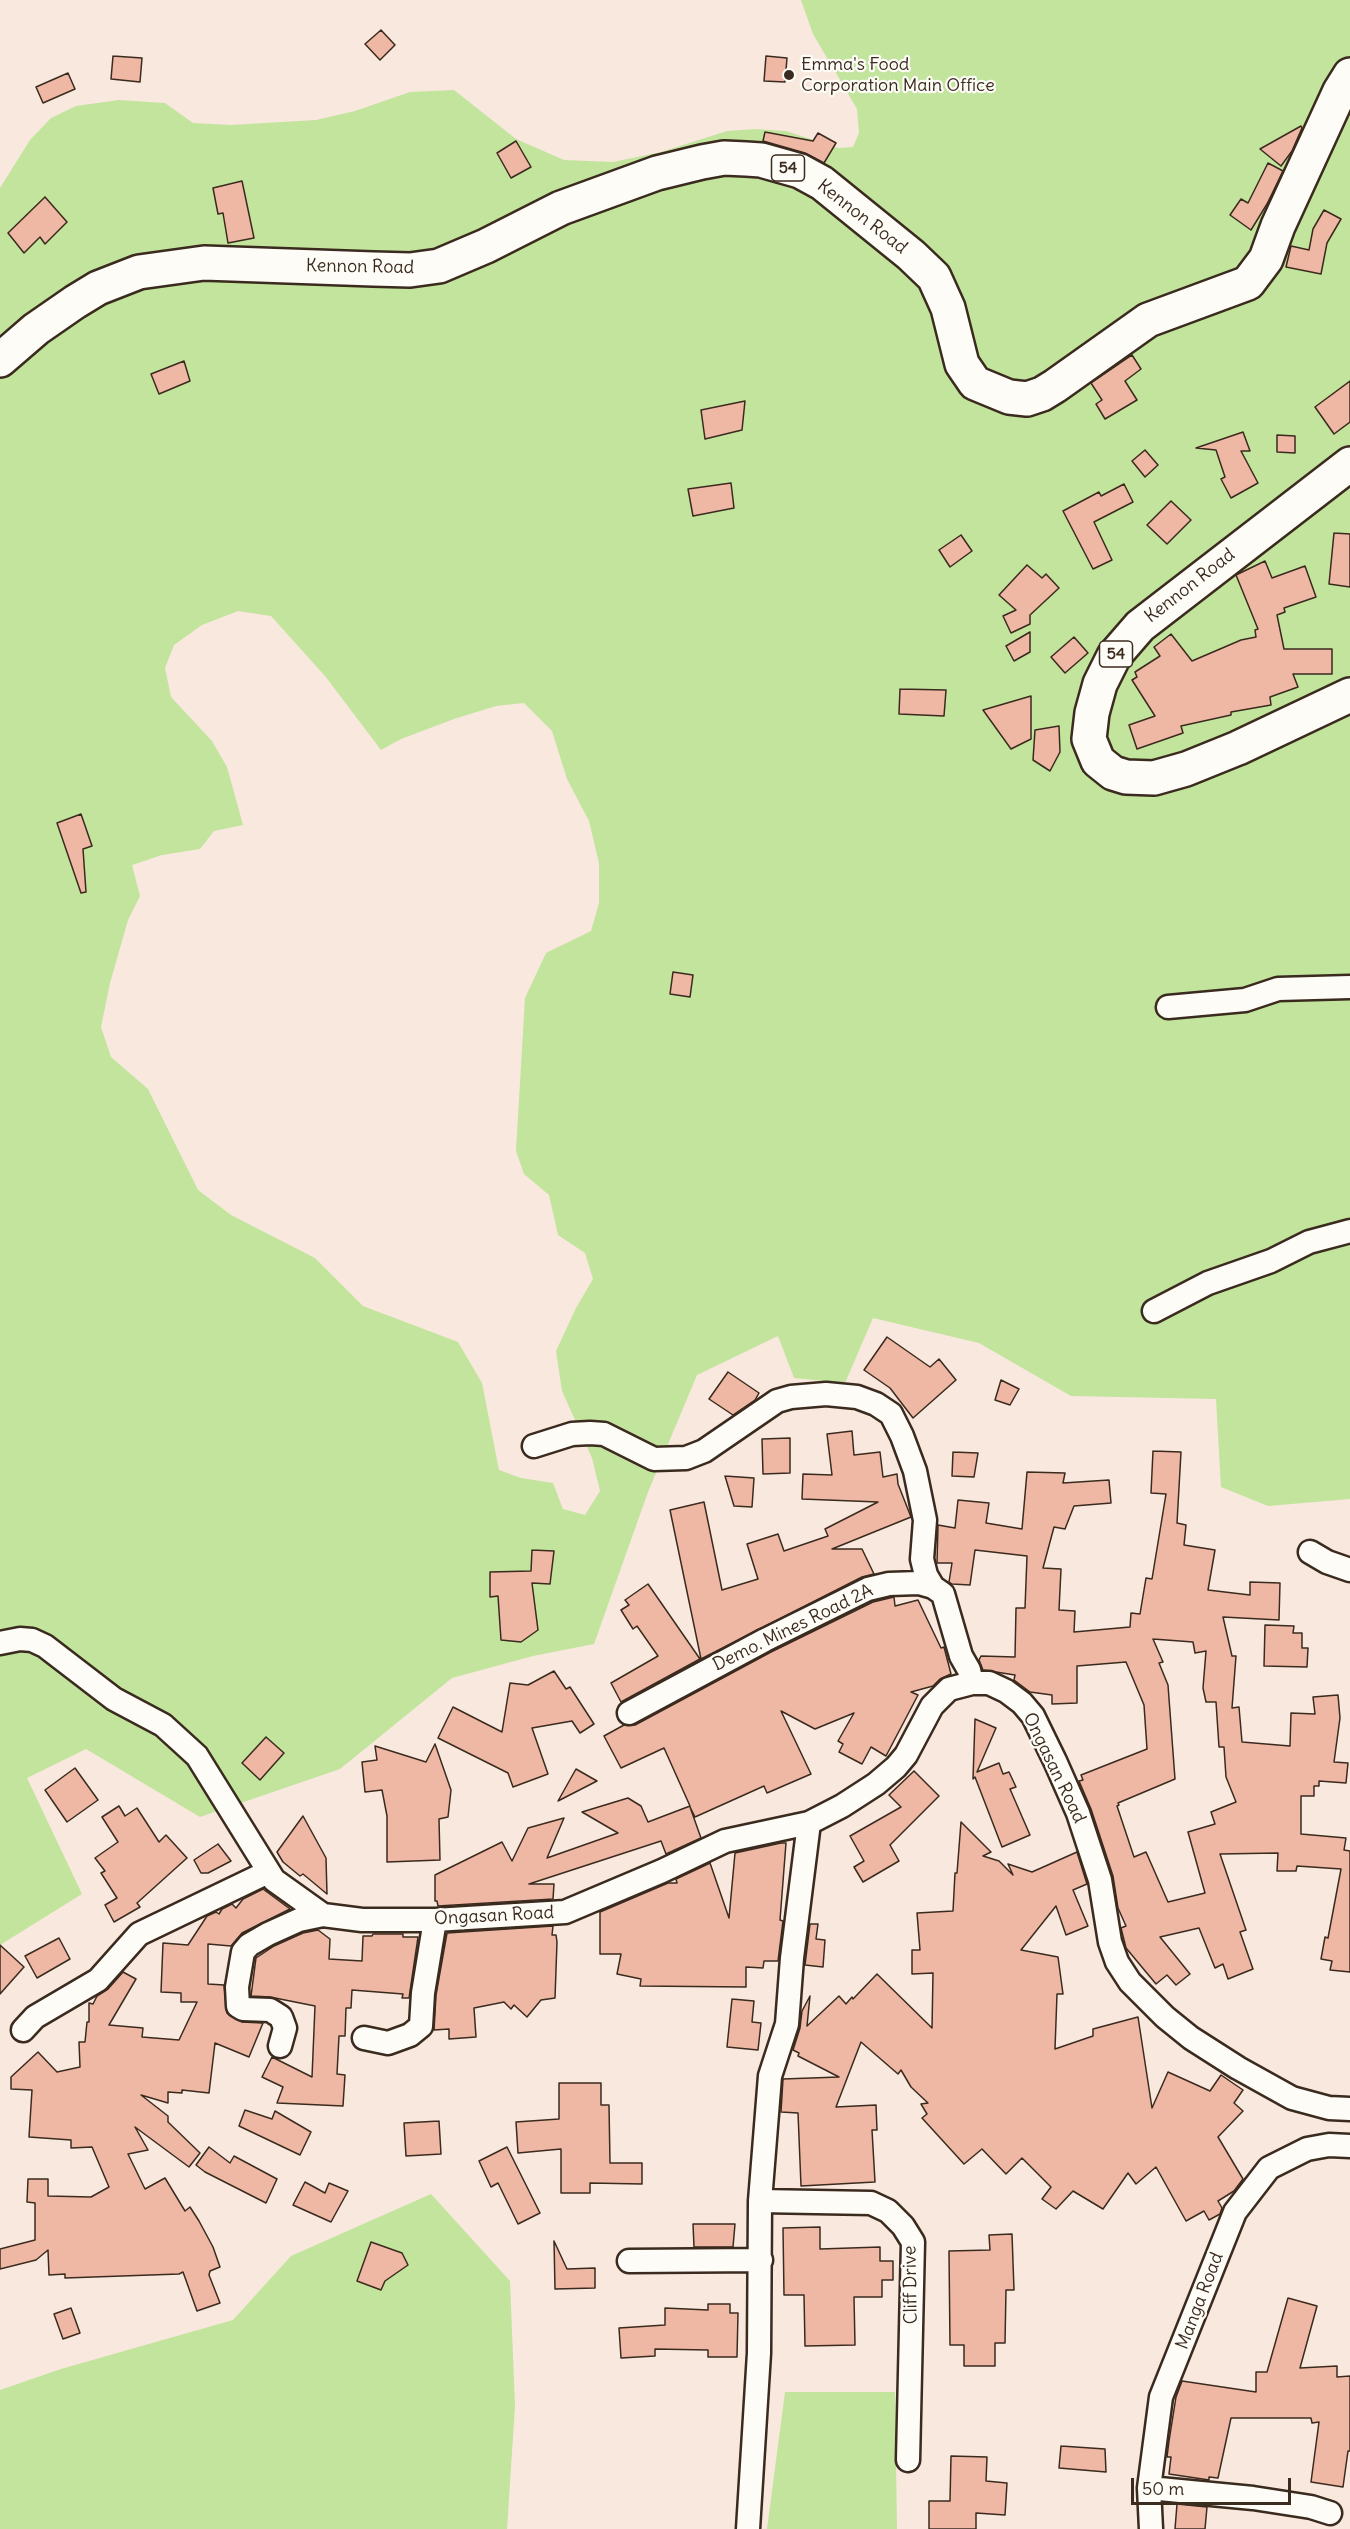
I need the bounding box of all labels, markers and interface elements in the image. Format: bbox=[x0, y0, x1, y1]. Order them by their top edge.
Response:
place label: Emma's Food Corporation Main Office bbox=[801, 54, 995, 97]
marker: Emma's Food Corporation Main Office bbox=[782, 68, 796, 82]
road number: 54 bbox=[772, 155, 804, 181]
street label: Kennon Road bbox=[813, 175, 911, 259]
street label: Kennon Road bbox=[306, 255, 414, 279]
street label: Kennon Road bbox=[1141, 544, 1239, 628]
road number: 54 bbox=[1100, 641, 1132, 667]
street label: Demo. Mines Road 2A bbox=[709, 1580, 877, 1676]
street label: Ongasan Road bbox=[1018, 1709, 1090, 1827]
street label: Ongasan Road bbox=[433, 1902, 555, 1930]
street label: Cliff Drive bbox=[900, 2246, 922, 2324]
street label: Manga Road bbox=[1172, 2250, 1228, 2352]
scale bar bbox=[1134, 2466, 1294, 2504]
text: 50 m bbox=[1142, 2477, 1184, 2500]

